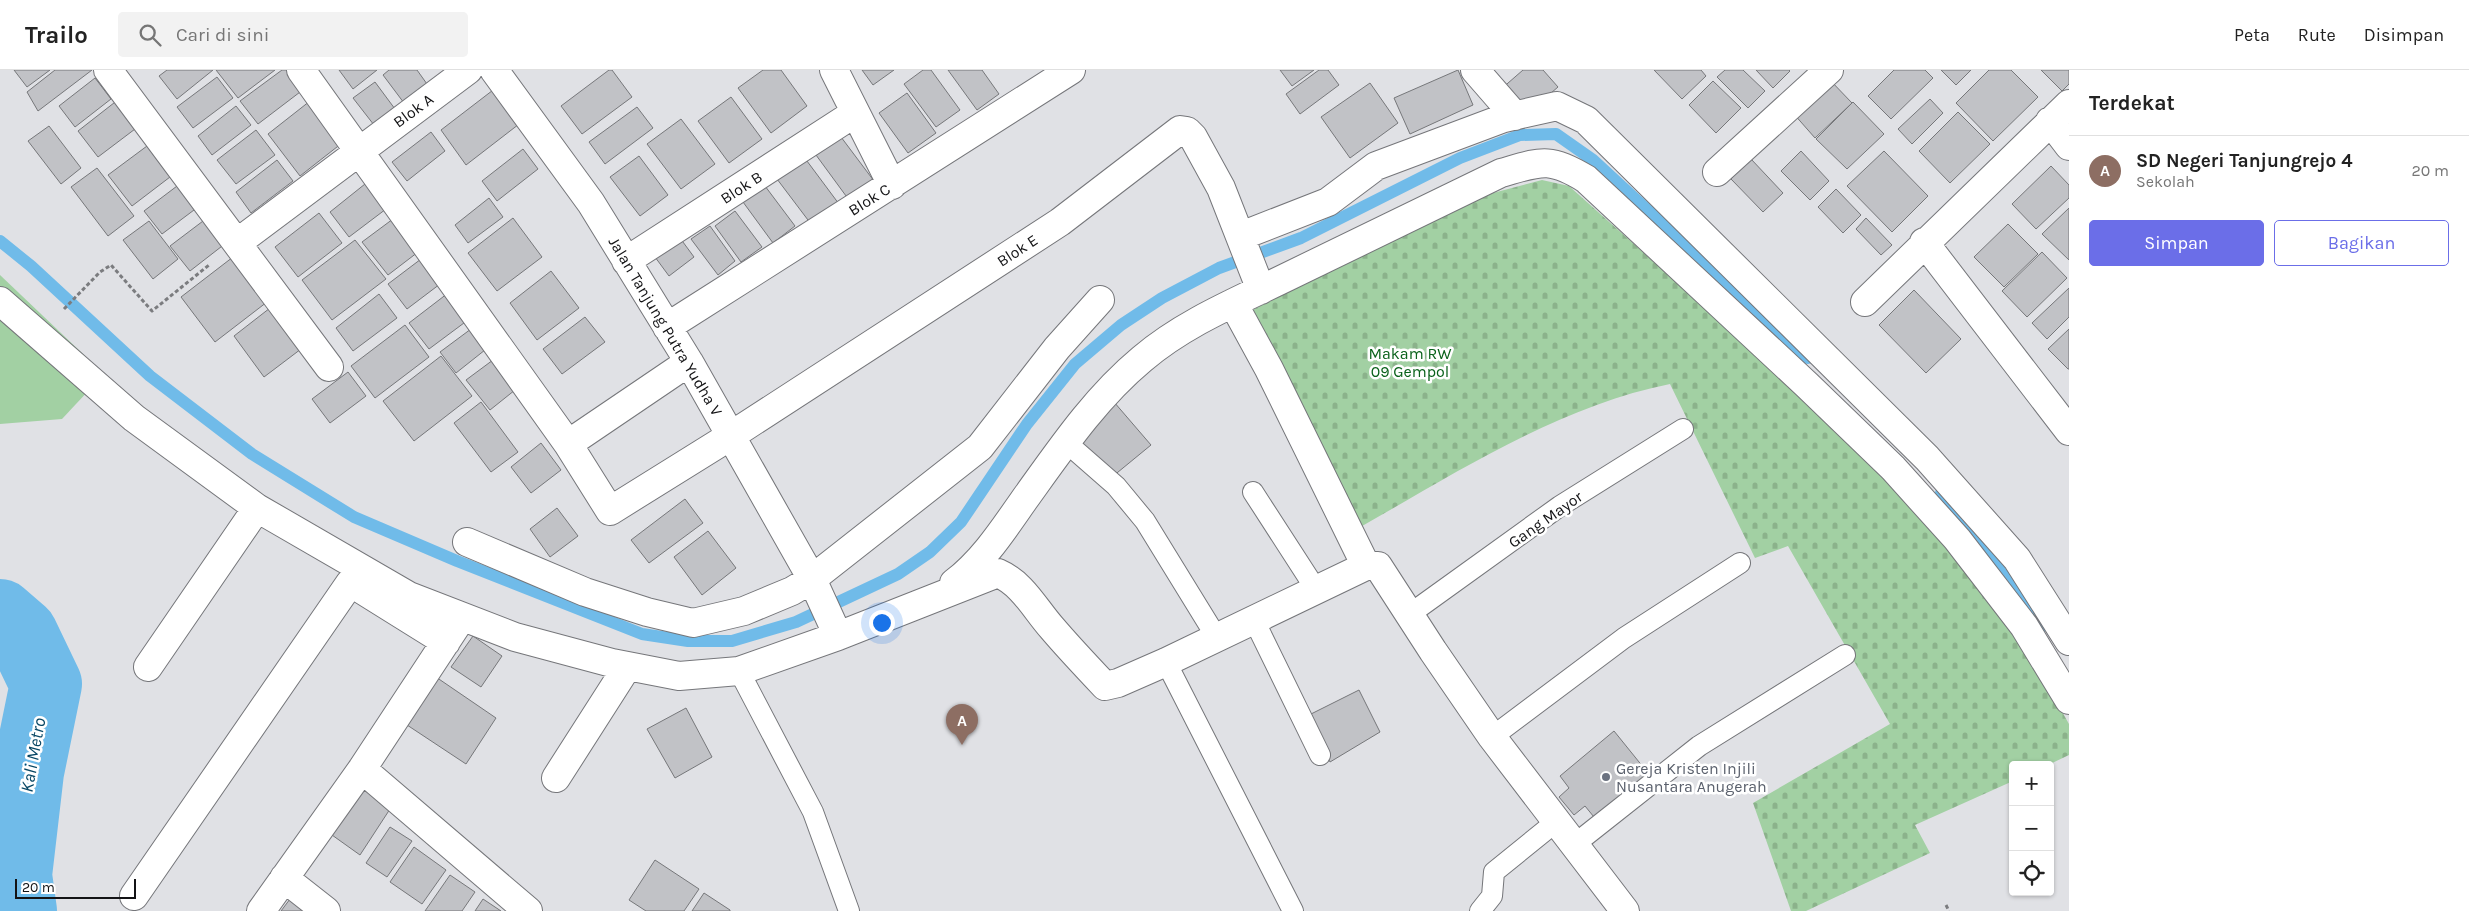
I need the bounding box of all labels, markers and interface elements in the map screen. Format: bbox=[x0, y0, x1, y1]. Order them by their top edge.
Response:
search box bbox=[118, 12, 468, 57]
text: Trailo bbox=[25, 21, 88, 49]
icon: search bbox=[136, 21, 164, 49]
text: Cari di sini bbox=[176, 24, 269, 46]
text: Peta bbox=[2234, 24, 2270, 46]
text: Rute bbox=[2298, 24, 2336, 46]
text: Disimpan bbox=[2364, 24, 2444, 46]
street label: Blok A bbox=[389, 89, 437, 131]
text: Terdekat bbox=[2089, 91, 2175, 115]
text: SD Negeri Tanjungrejo 4 bbox=[2136, 150, 2352, 172]
text: A bbox=[2100, 161, 2110, 180]
text: 20 m bbox=[2411, 161, 2449, 180]
street label: Blok B bbox=[717, 167, 766, 208]
text: Sekolah bbox=[2136, 172, 2195, 191]
street label: Blok C bbox=[845, 179, 894, 220]
button: Simpan bbox=[2089, 220, 2264, 266]
button: Bagikan bbox=[2274, 220, 2449, 266]
street label: Blok E bbox=[993, 230, 1041, 271]
street label: Jalan Tanjung Putra Yudha V bbox=[605, 233, 727, 419]
park label: Makam RW 09 Gempol bbox=[1368, 344, 1452, 381]
street label: Gang Mayor bbox=[1505, 487, 1586, 552]
your location bbox=[869, 610, 895, 636]
pin: A bbox=[946, 704, 978, 745]
water label: Kali Metro bbox=[16, 716, 50, 794]
place label: Gereja Kristen Injili Nusantara Anugerah bbox=[1616, 759, 1767, 796]
map controls bbox=[2009, 761, 2054, 896]
button: + bbox=[2009, 761, 2054, 806]
marker: Gereja Kristen Injili Nusantara Anugerah bbox=[1600, 771, 1612, 783]
button: − bbox=[2009, 806, 2054, 851]
button: locate bbox=[2009, 851, 2054, 896]
scale bar bbox=[15, 876, 136, 899]
text: 20 m bbox=[22, 879, 55, 896]

